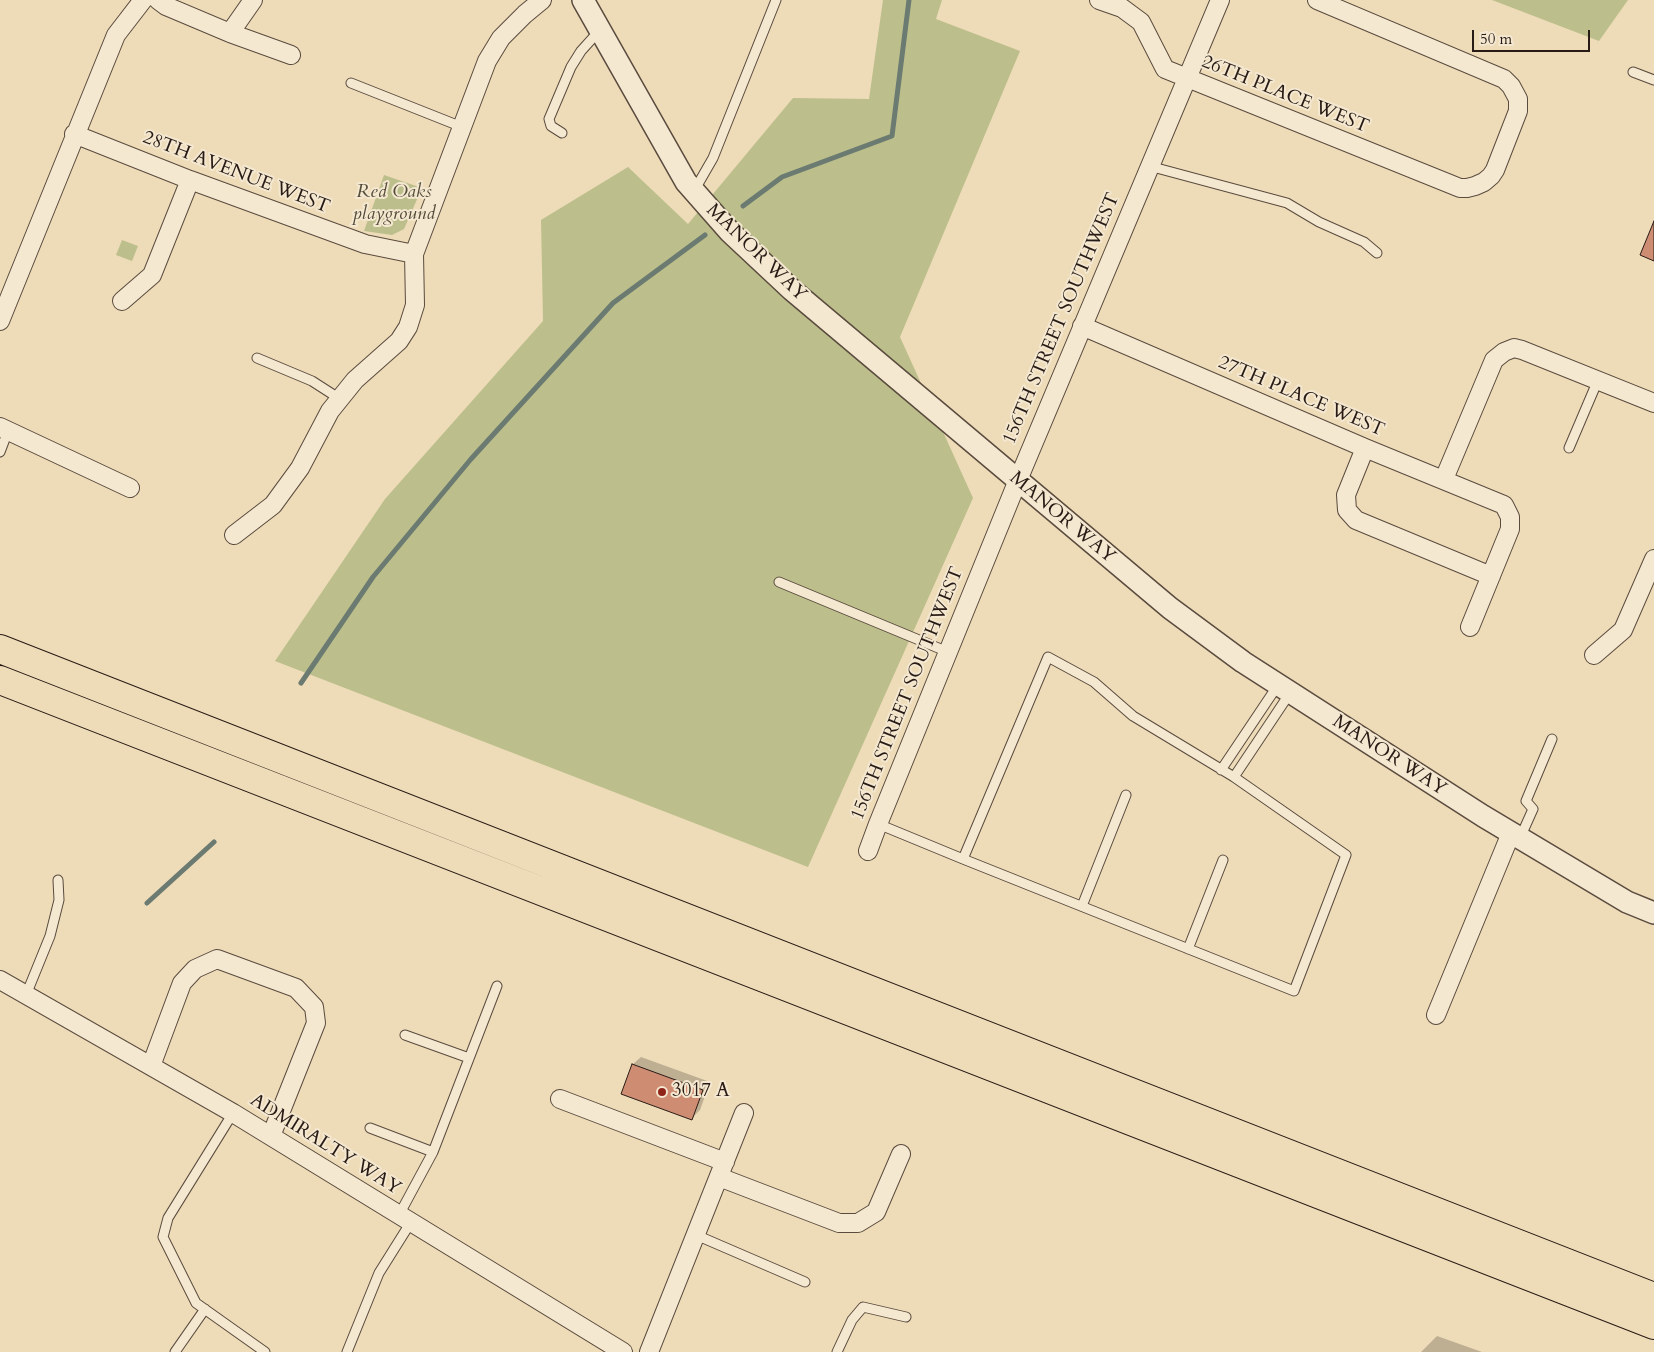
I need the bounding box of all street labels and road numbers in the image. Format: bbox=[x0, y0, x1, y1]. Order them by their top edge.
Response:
street label: 26TH PLACE WEST bbox=[1198, 51, 1372, 139]
street label: 28TH AVENUE WEST bbox=[139, 127, 333, 219]
street label: 156TH STREET SOUTHWEST bbox=[999, 190, 1125, 448]
street label: MANOR WAY bbox=[701, 199, 811, 307]
street label: 27TH PLACE WEST bbox=[1215, 352, 1387, 442]
street label: MANOR WAY bbox=[1005, 467, 1119, 569]
street label: 156TH STREET SOUTHWEST bbox=[847, 564, 969, 824]
street label: MANOR WAY bbox=[1328, 711, 1450, 801]
street label: ADMIRALTY WAY bbox=[245, 1089, 405, 1201]

